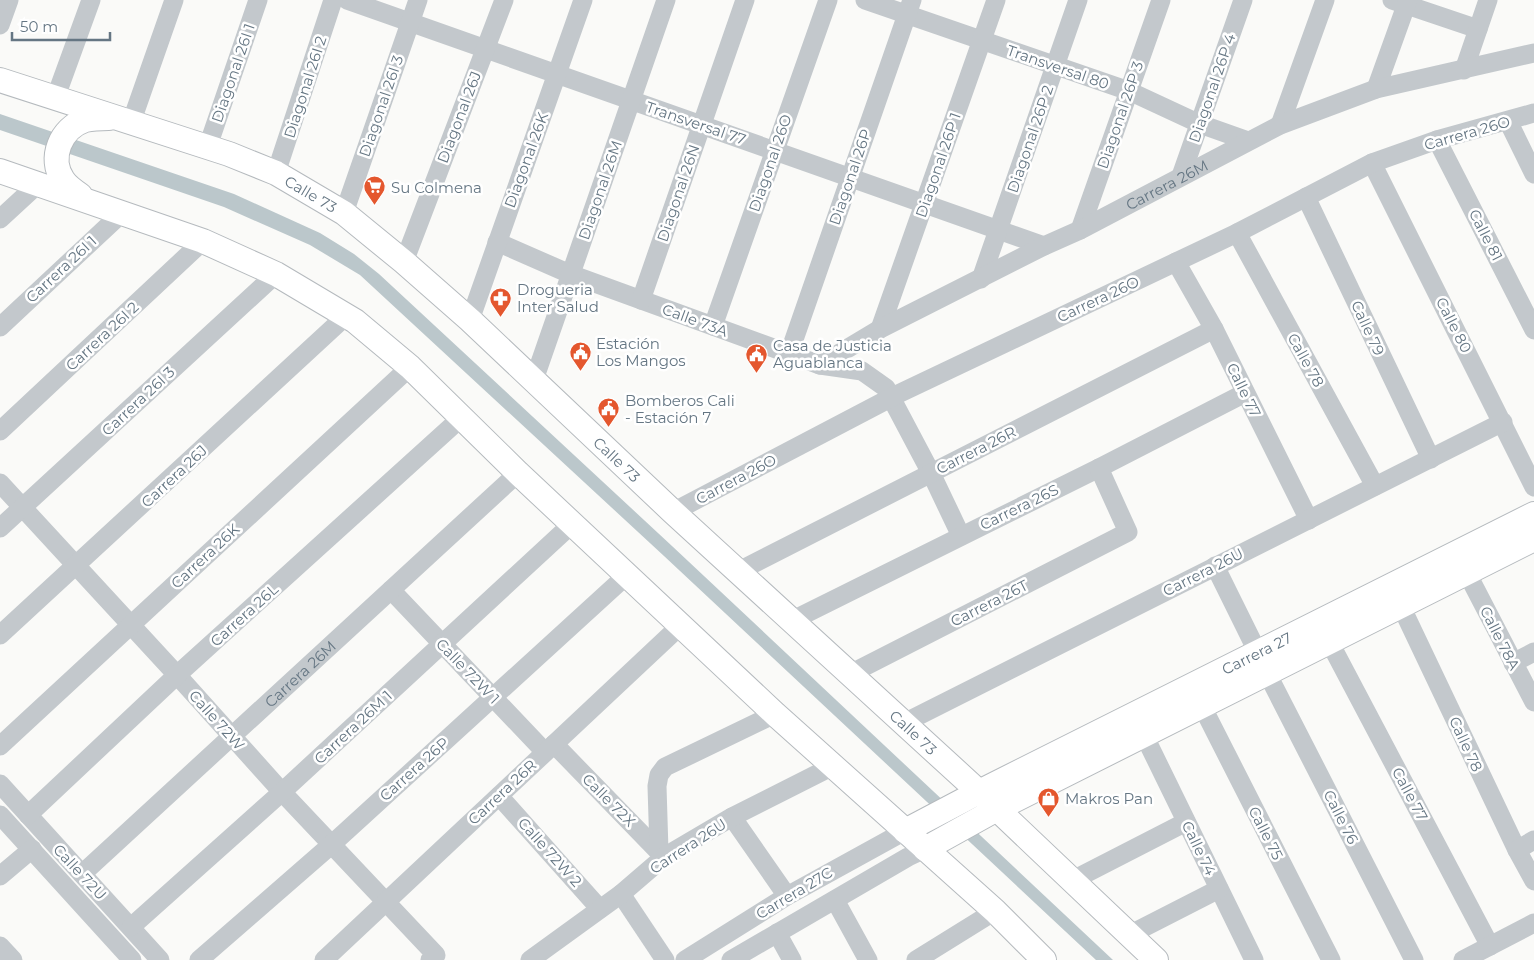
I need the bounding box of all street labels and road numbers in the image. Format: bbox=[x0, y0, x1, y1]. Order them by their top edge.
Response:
street label: Diagonal 26I 1 bbox=[207, 21, 259, 125]
street label: Diagonal 26P 4 bbox=[1184, 31, 1240, 145]
street label: Diagonal 26I 2 bbox=[280, 33, 330, 141]
street label: Transversal 80 bbox=[1005, 41, 1112, 93]
street label: Diagonal 26I 3 bbox=[355, 53, 407, 159]
street label: Diagonal 26P 3 bbox=[1093, 59, 1147, 171]
street label: Diagonal 26J bbox=[433, 68, 485, 166]
street label: Diagonal 26P 2 bbox=[1003, 83, 1057, 195]
street label: Transversal 77 bbox=[643, 97, 749, 149]
street label: Diagonal 26K bbox=[500, 109, 552, 210]
street label: Diagonal 26P 1 bbox=[911, 110, 965, 220]
street label: Diagonal 26O bbox=[744, 112, 796, 214]
street label: Carrera 26O bbox=[1422, 112, 1512, 154]
street label: Diagonal 26P bbox=[825, 126, 875, 228]
street label: Diagonal 26M bbox=[574, 138, 626, 242]
street label: Diagonal 26N bbox=[652, 142, 704, 244]
street label: Carrera 26M bbox=[1122, 155, 1211, 214]
street label: Calle 73 bbox=[281, 171, 341, 216]
street label: Calle 81 bbox=[1465, 206, 1507, 264]
street label: Carrera 26I 1 bbox=[22, 231, 100, 307]
street label: Carrera 26O bbox=[1054, 272, 1142, 326]
street label: Calle 80 bbox=[1432, 294, 1476, 356]
street label: Carrera 26I 2 bbox=[62, 297, 142, 375]
street label: Calle 79 bbox=[1347, 298, 1389, 358]
street label: Calle 73A bbox=[660, 299, 731, 341]
street label: Calle 78 bbox=[1283, 330, 1329, 390]
street label: Calle 77 bbox=[1223, 360, 1265, 420]
street label: Carrera 26I 3 bbox=[98, 362, 178, 440]
street label: Carrera 26R bbox=[933, 422, 1019, 478]
street label: Calle 73 bbox=[590, 432, 645, 486]
street label: Carrera 26J bbox=[137, 441, 211, 511]
street label: Carrera 26O bbox=[692, 450, 780, 508]
street label: Carrera 26S bbox=[977, 480, 1061, 534]
street label: Carrera 26K bbox=[167, 519, 243, 592]
street label: Carrera 26U bbox=[1160, 544, 1246, 600]
street label: Carrera 26T bbox=[947, 575, 1031, 631]
street label: Carrera 26L bbox=[206, 579, 282, 650]
street label: Calle 78A bbox=[1476, 603, 1524, 673]
street label: Carrera 27 bbox=[1218, 627, 1295, 678]
street label: Calle 72W 1 bbox=[432, 634, 504, 708]
street label: Carrera 26M bbox=[260, 636, 340, 711]
street label: Calle 72W bbox=[185, 686, 249, 754]
street label: Carrera 26M 1 bbox=[310, 686, 396, 768]
street label: Calle 73 bbox=[886, 706, 941, 759]
street label: Calle 78 bbox=[1445, 713, 1487, 775]
street label: Carrera 26P bbox=[375, 733, 453, 805]
street label: Carrera 26R bbox=[464, 755, 540, 829]
street label: Calle 77 bbox=[1388, 764, 1432, 824]
street label: Calle 72X bbox=[578, 769, 640, 831]
street label: Calle 76 bbox=[1319, 787, 1363, 847]
street label: Calle 75 bbox=[1244, 803, 1288, 863]
street label: Calle 72W 2 bbox=[514, 813, 586, 891]
street label: Carrera 26U bbox=[646, 814, 730, 878]
street label: Calle 74 bbox=[1178, 818, 1220, 878]
street label: Calle 72U bbox=[49, 840, 111, 904]
street label: Carrera 27C bbox=[752, 863, 836, 923]

